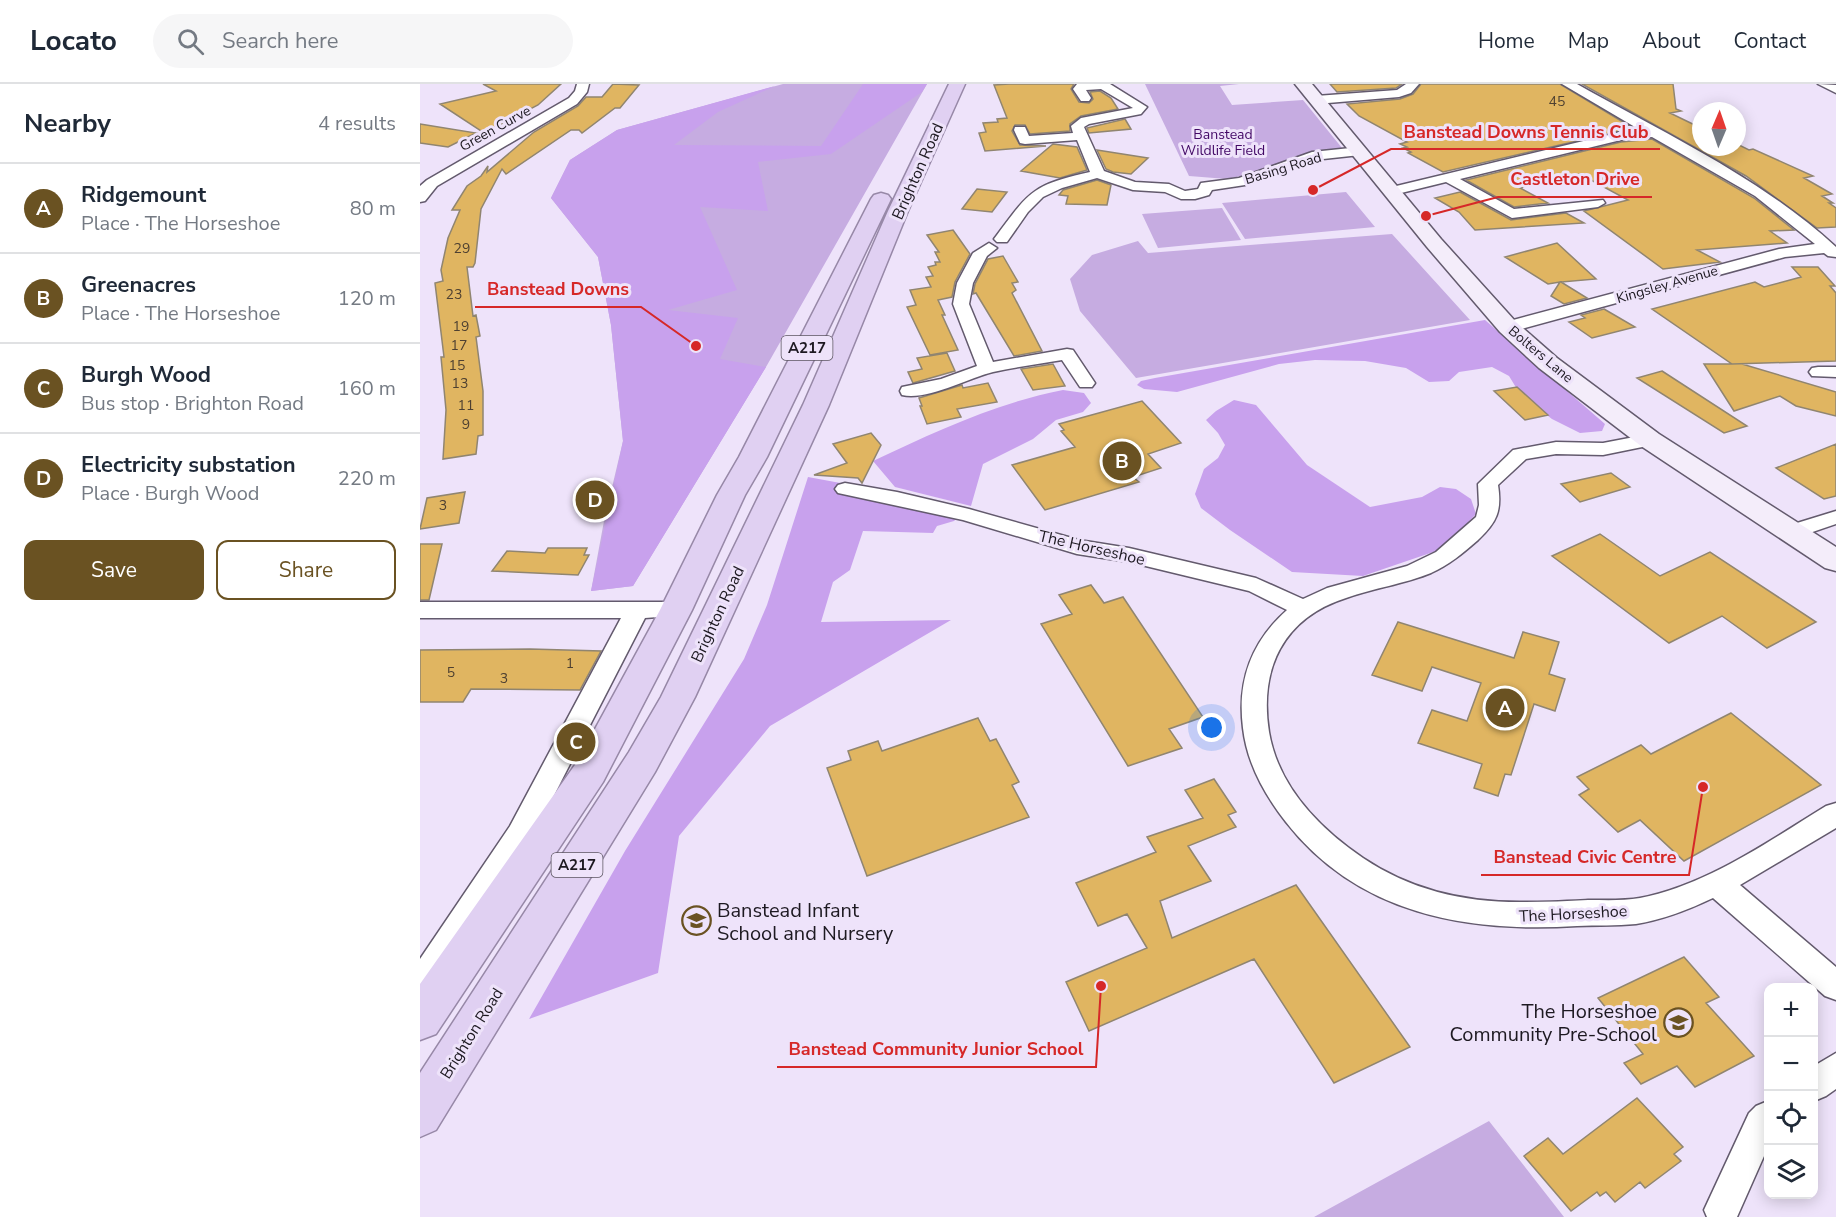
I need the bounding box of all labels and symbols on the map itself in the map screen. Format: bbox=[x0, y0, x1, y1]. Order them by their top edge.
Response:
house number: 45 bbox=[1549, 92, 1565, 111]
street label: Green Curve bbox=[456, 101, 534, 156]
north arrow bbox=[1692, 102, 1746, 156]
callout: Banstead Downs Tennis Club bbox=[1391, 113, 1660, 149]
street label: Brighton Road bbox=[887, 120, 949, 223]
text: Banstead Downs Tennis Club bbox=[1404, 120, 1649, 144]
park label: Banstead Wildlife Field bbox=[1181, 125, 1265, 160]
street label: Basing Road bbox=[1242, 148, 1324, 189]
callout: Castleton Drive bbox=[1498, 161, 1652, 197]
text: Castleton Drive bbox=[1510, 167, 1640, 191]
house number: 29 bbox=[454, 239, 470, 258]
street label: Kingsley Avenue bbox=[1614, 261, 1720, 308]
callout: Banstead Downs bbox=[475, 271, 641, 307]
text: Banstead Downs bbox=[487, 277, 629, 301]
house number: 23 bbox=[446, 285, 462, 304]
house number: 19 bbox=[453, 317, 469, 336]
street label: Bolters Lane bbox=[1504, 322, 1577, 387]
house number: 17 bbox=[451, 336, 467, 355]
road number: A217 bbox=[782, 336, 832, 360]
house number: 15 bbox=[449, 356, 465, 375]
house number: 13 bbox=[452, 374, 468, 393]
house number: 11 bbox=[458, 396, 474, 415]
house number: 9 bbox=[462, 415, 470, 434]
pin: B bbox=[1102, 438, 1142, 484]
pin: D bbox=[576, 478, 615, 522]
house number: 3 bbox=[439, 496, 447, 515]
street label: The Horseshoe bbox=[1036, 525, 1147, 571]
street label: Brighton Road bbox=[686, 563, 750, 666]
house number: 1 bbox=[566, 654, 574, 673]
house number: 5 bbox=[447, 663, 455, 682]
house number: 3 bbox=[500, 669, 508, 688]
pin: A bbox=[1486, 686, 1524, 730]
your location bbox=[1197, 713, 1226, 742]
pin: C bbox=[556, 720, 596, 764]
callout: Banstead Civic Centre bbox=[1481, 839, 1689, 875]
text: Banstead Civic Centre bbox=[1493, 845, 1677, 869]
road number: A217 bbox=[552, 853, 602, 877]
place label: Banstead Infant School and Nursery bbox=[717, 897, 894, 947]
street label: The Horseshoe bbox=[1518, 900, 1628, 928]
school or university icon: Banstead Infant School and Nursery bbox=[680, 905, 712, 937]
street label: Brighton Road bbox=[435, 984, 509, 1083]
place label: The Horseshoe Community Pre-School bbox=[1450, 998, 1657, 1048]
school or university icon: The Horseshoe Community Pre-School bbox=[1662, 1006, 1694, 1038]
callout: Banstead Community Junior School bbox=[777, 1031, 1096, 1067]
text: Banstead Community Junior School bbox=[788, 1037, 1084, 1061]

